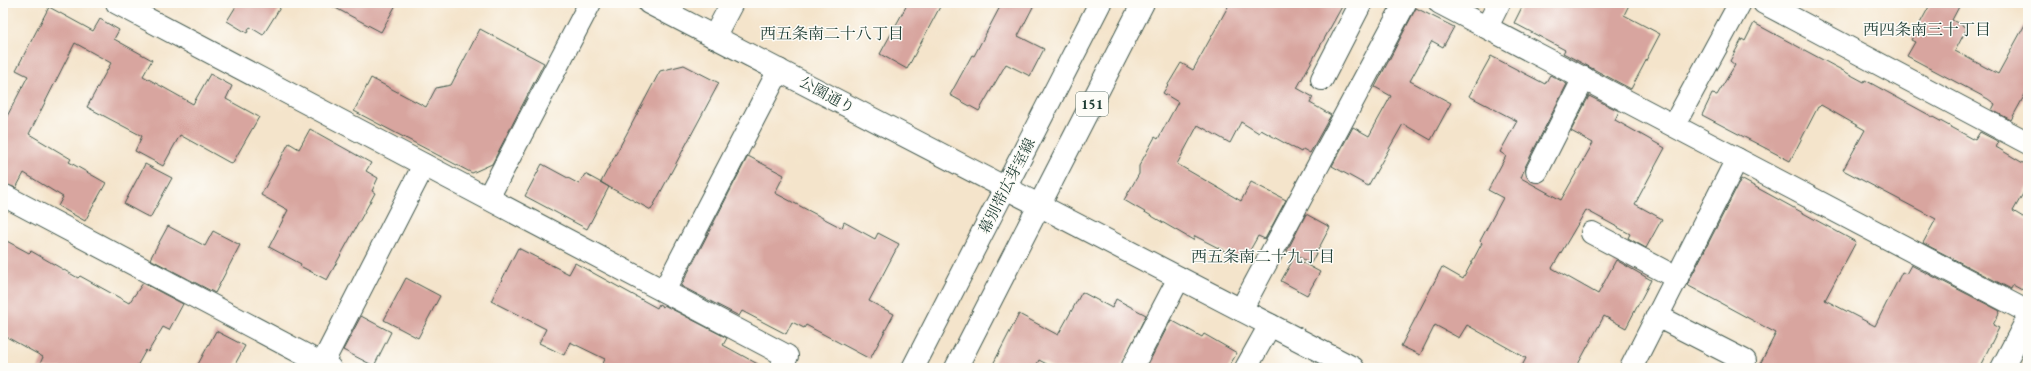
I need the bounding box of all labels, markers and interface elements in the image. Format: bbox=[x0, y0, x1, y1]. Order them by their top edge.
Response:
district label: 西四条南三十丁目 bbox=[1863, 19, 1991, 40]
district label: 西五条南二十八丁目 bbox=[760, 23, 904, 44]
street label: 公園通り bbox=[796, 72, 858, 117]
road number: 151 bbox=[1076, 92, 1108, 116]
street label: 幕別帯広芽室線 bbox=[974, 135, 1039, 237]
district label: 西五条南二十九丁目 bbox=[1191, 246, 1335, 267]

